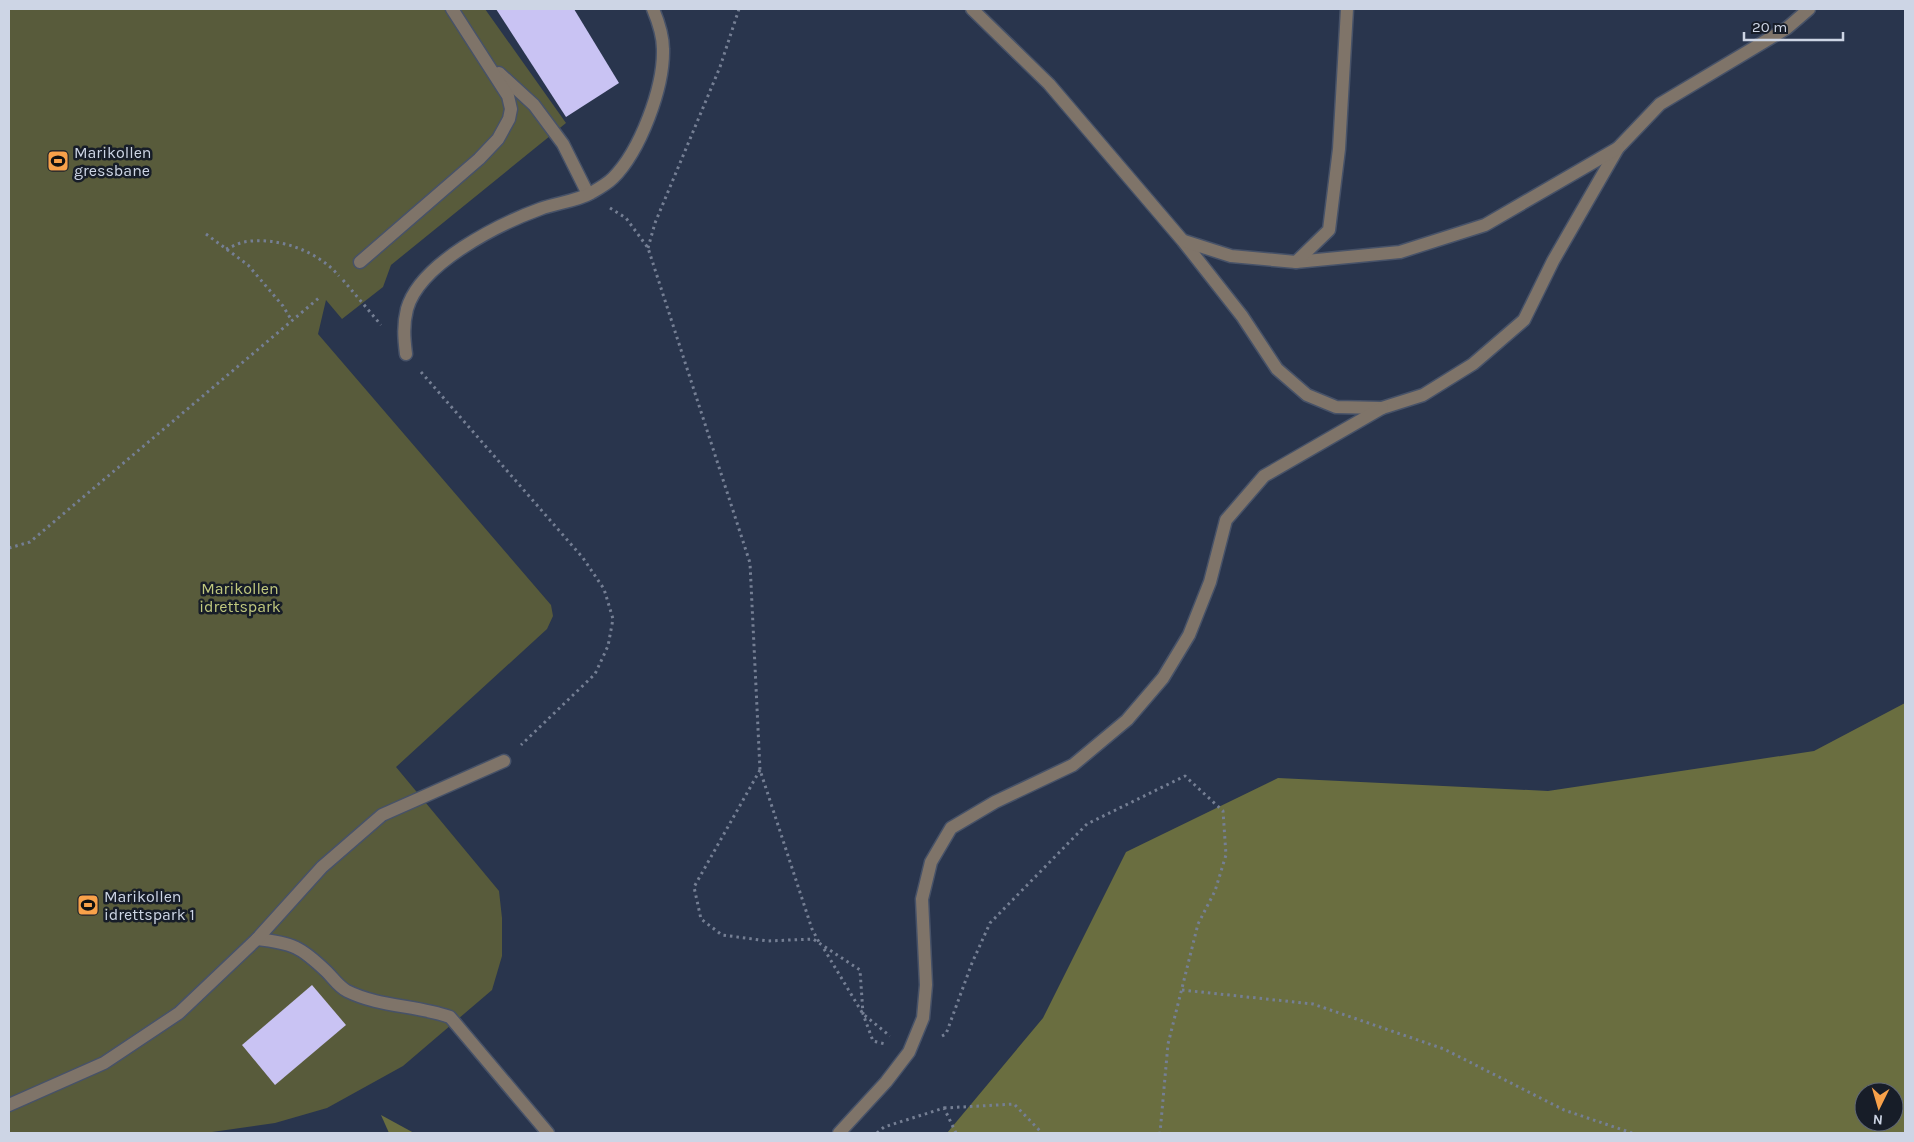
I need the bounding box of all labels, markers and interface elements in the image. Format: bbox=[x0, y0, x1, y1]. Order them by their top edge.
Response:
scale bar bbox=[1744, 10, 1843, 42]
text: 20 m bbox=[1752, 18, 1787, 36]
place label: Marikollen gressbane bbox=[74, 143, 152, 180]
sports icon: Marikollen gressbane bbox=[46, 149, 70, 173]
park label: Marikollen idrettspark bbox=[199, 579, 281, 616]
place label: Marikollen idrettspark 1 bbox=[104, 887, 195, 924]
sports icon: Marikollen idrettspark 1 bbox=[76, 893, 100, 917]
north arrow bbox=[1854, 1082, 1904, 1132]
text: N bbox=[1872, 1111, 1884, 1128]

